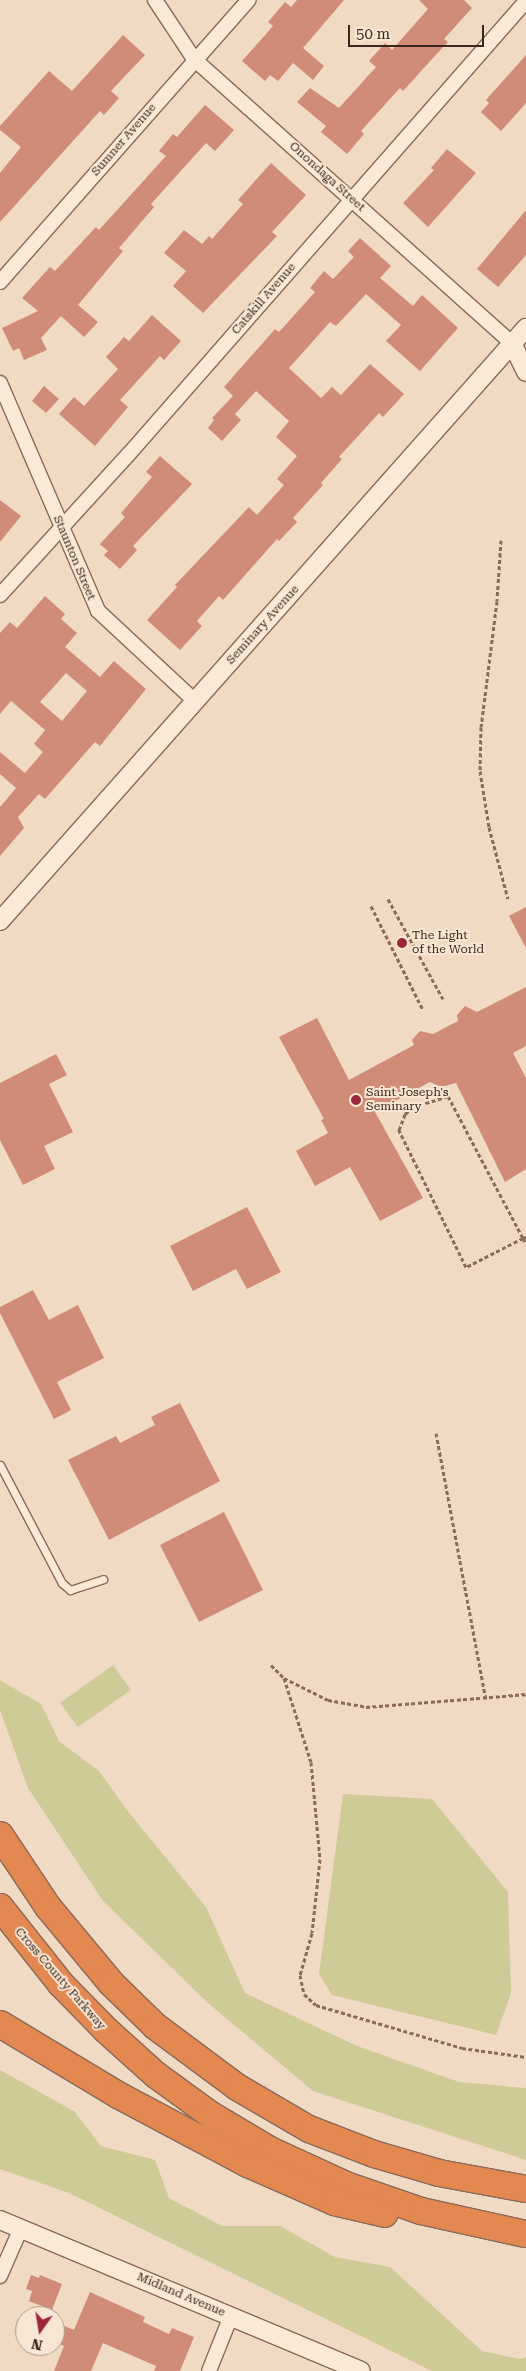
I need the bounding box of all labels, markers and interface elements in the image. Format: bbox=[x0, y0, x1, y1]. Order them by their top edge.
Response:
scale bar bbox=[351, 15, 487, 47]
text: 50 m bbox=[356, 25, 390, 43]
street label: Sumner Avenue bbox=[89, 101, 159, 179]
street label: Onondaga Street bbox=[286, 139, 368, 215]
street label: Catskill Avenue bbox=[229, 260, 299, 338]
street label: Staunton Street bbox=[50, 514, 98, 602]
street label: Seminary Avenue bbox=[224, 582, 302, 668]
place label: The Light of the World bbox=[412, 929, 484, 957]
marker: The Light of the World bbox=[396, 937, 408, 949]
place label: Saint Joseph's Seminary bbox=[366, 1086, 448, 1114]
marker: Saint Joseph's Seminary bbox=[350, 1094, 362, 1106]
street label: Cross County Parkway bbox=[12, 1925, 108, 2033]
street label: Midland Avenue bbox=[135, 2270, 227, 2320]
north arrow bbox=[15, 2306, 65, 2356]
text: N bbox=[30, 2336, 44, 2354]

